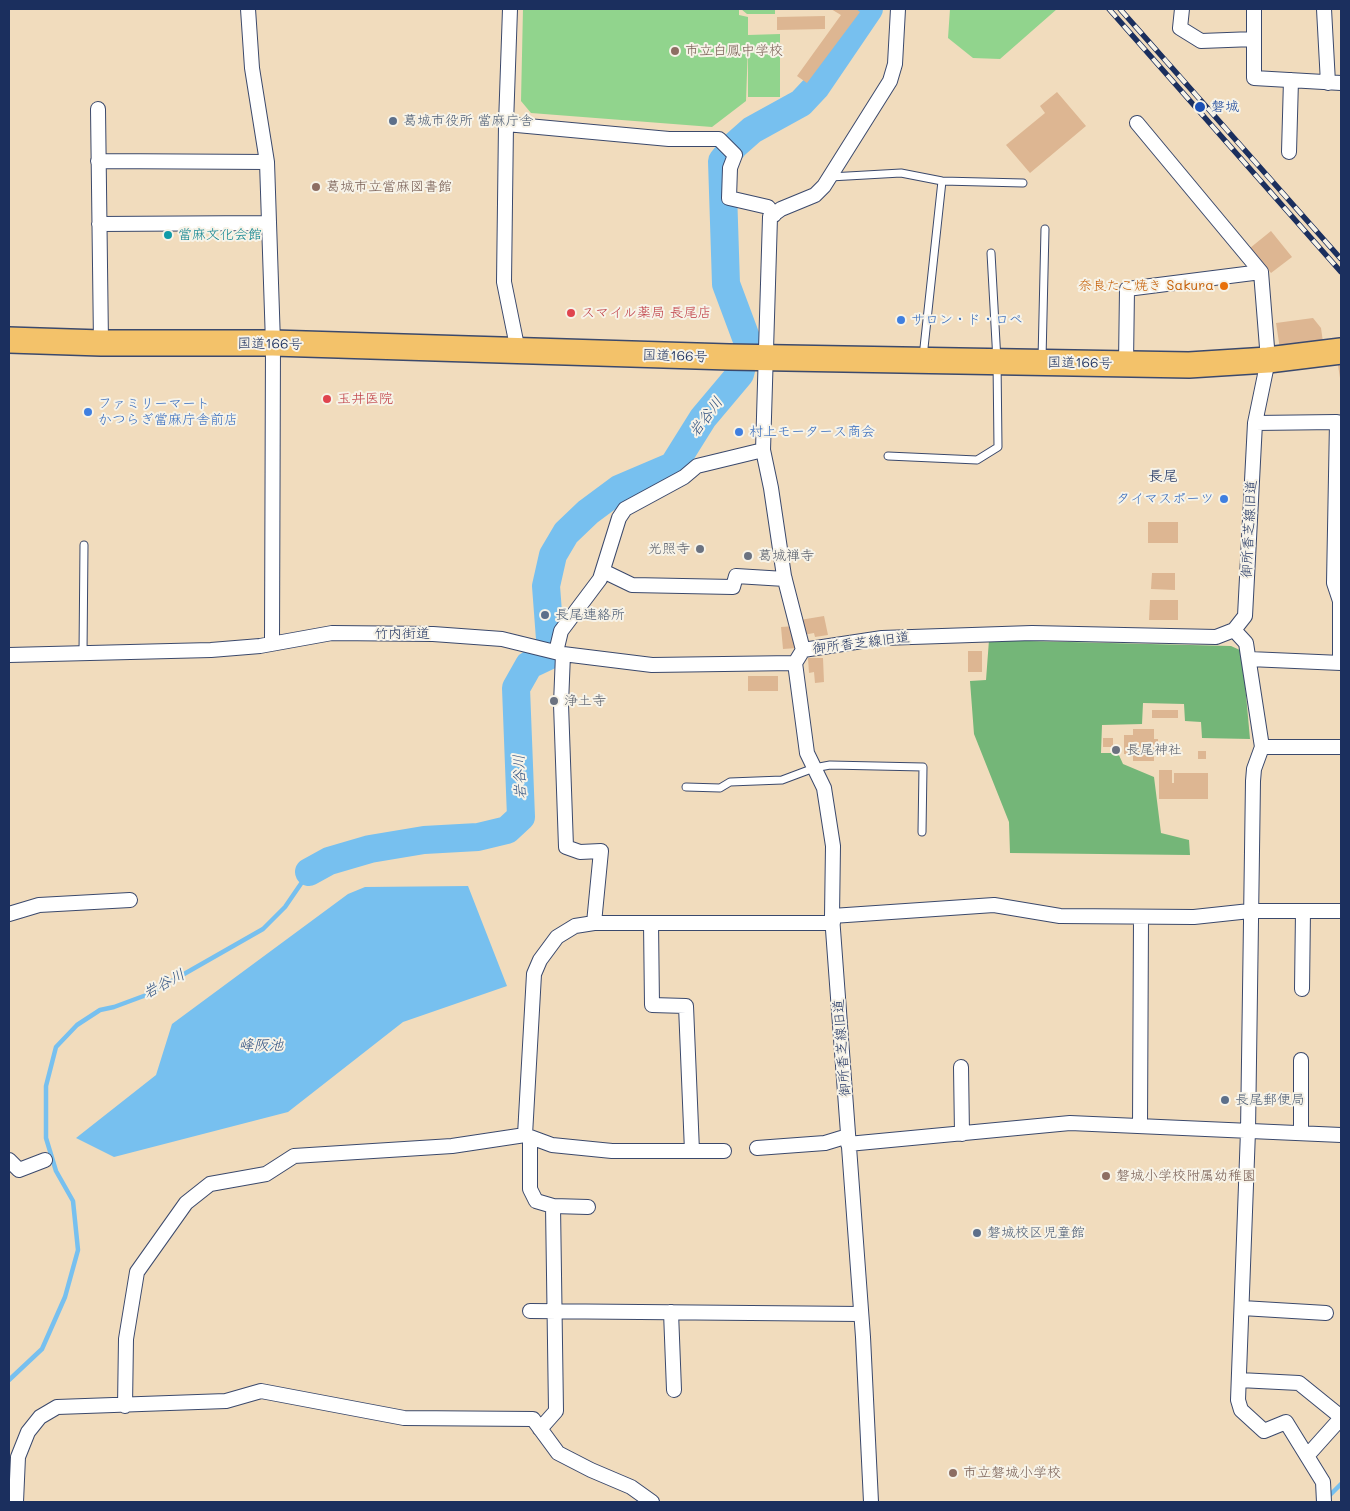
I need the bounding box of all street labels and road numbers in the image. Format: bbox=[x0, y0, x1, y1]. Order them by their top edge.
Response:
street label: 国道166号 bbox=[237, 335, 303, 353]
street label: 国道166号 bbox=[642, 346, 708, 366]
street label: 国道166号 bbox=[1047, 354, 1113, 372]
street label: 御所香芝線旧道 bbox=[1238, 480, 1260, 578]
street label: 竹内街道 bbox=[374, 626, 430, 642]
street label: 御所香芝線旧道 bbox=[811, 629, 911, 657]
street label: 御所香芝線旧道 bbox=[830, 999, 854, 1097]

